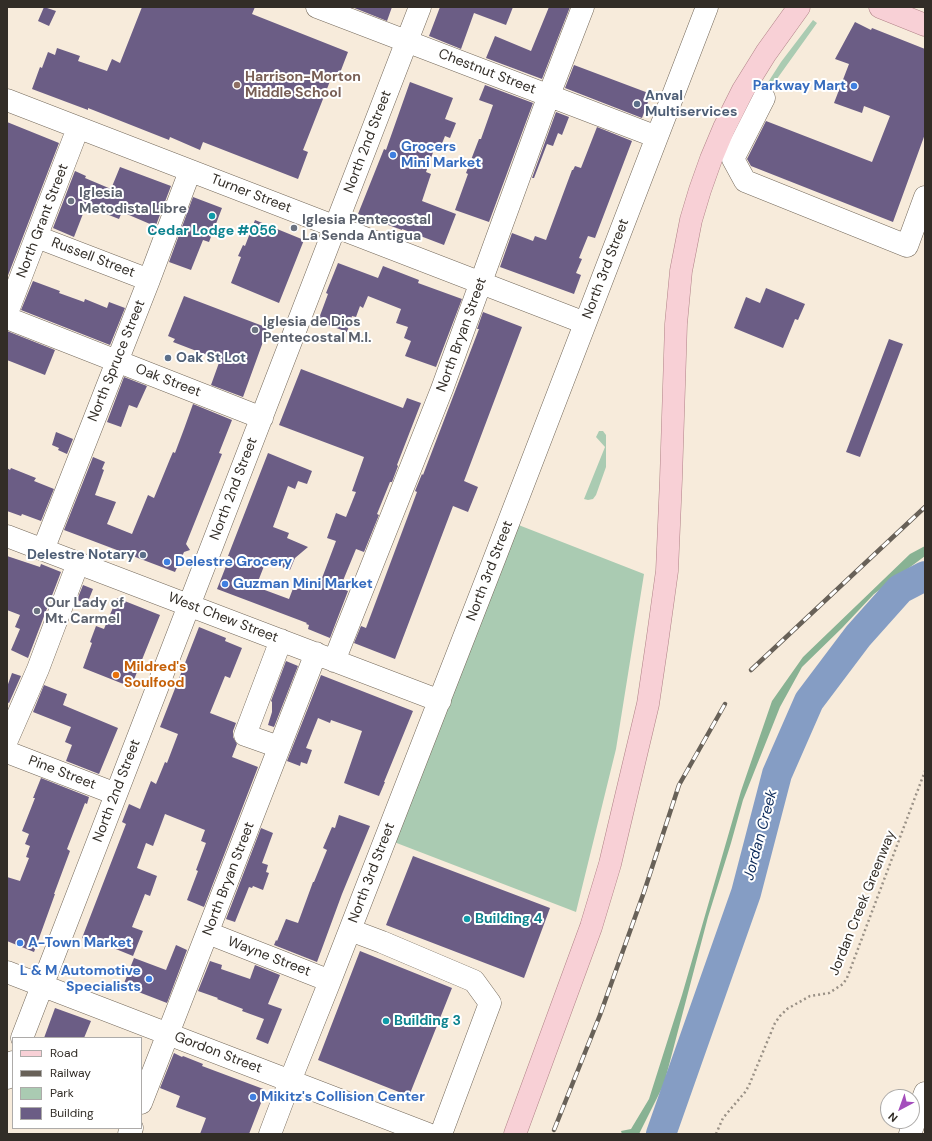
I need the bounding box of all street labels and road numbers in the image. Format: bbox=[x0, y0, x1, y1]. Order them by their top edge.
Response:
street label: Chestnut Street bbox=[436, 46, 538, 98]
street label: North 2nd Street bbox=[341, 88, 395, 196]
street label: North Grant Street bbox=[14, 162, 72, 280]
street label: Turner Street bbox=[208, 171, 294, 217]
street label: North 3rd Street bbox=[579, 217, 633, 321]
street label: Russell Street bbox=[49, 234, 137, 282]
street label: North Bryan Street bbox=[434, 276, 490, 394]
street label: North Spruce Street bbox=[85, 298, 149, 424]
street label: Oak Street bbox=[133, 361, 203, 401]
street label: North 2nd Street bbox=[207, 435, 261, 543]
street label: North 3rd Street bbox=[463, 519, 517, 623]
street label: West Chew Street bbox=[166, 589, 280, 647]
street label: North 2nd Street bbox=[90, 737, 144, 845]
street label: Pine Street bbox=[26, 752, 98, 794]
street label: North Bryan Street bbox=[200, 820, 258, 938]
street label: North 3rd Street bbox=[345, 821, 399, 925]
street label: Jordan Creek Greenway bbox=[826, 828, 900, 978]
street label: Wayne Street bbox=[225, 933, 313, 981]
street label: Gordon Street bbox=[172, 1029, 264, 1077]

